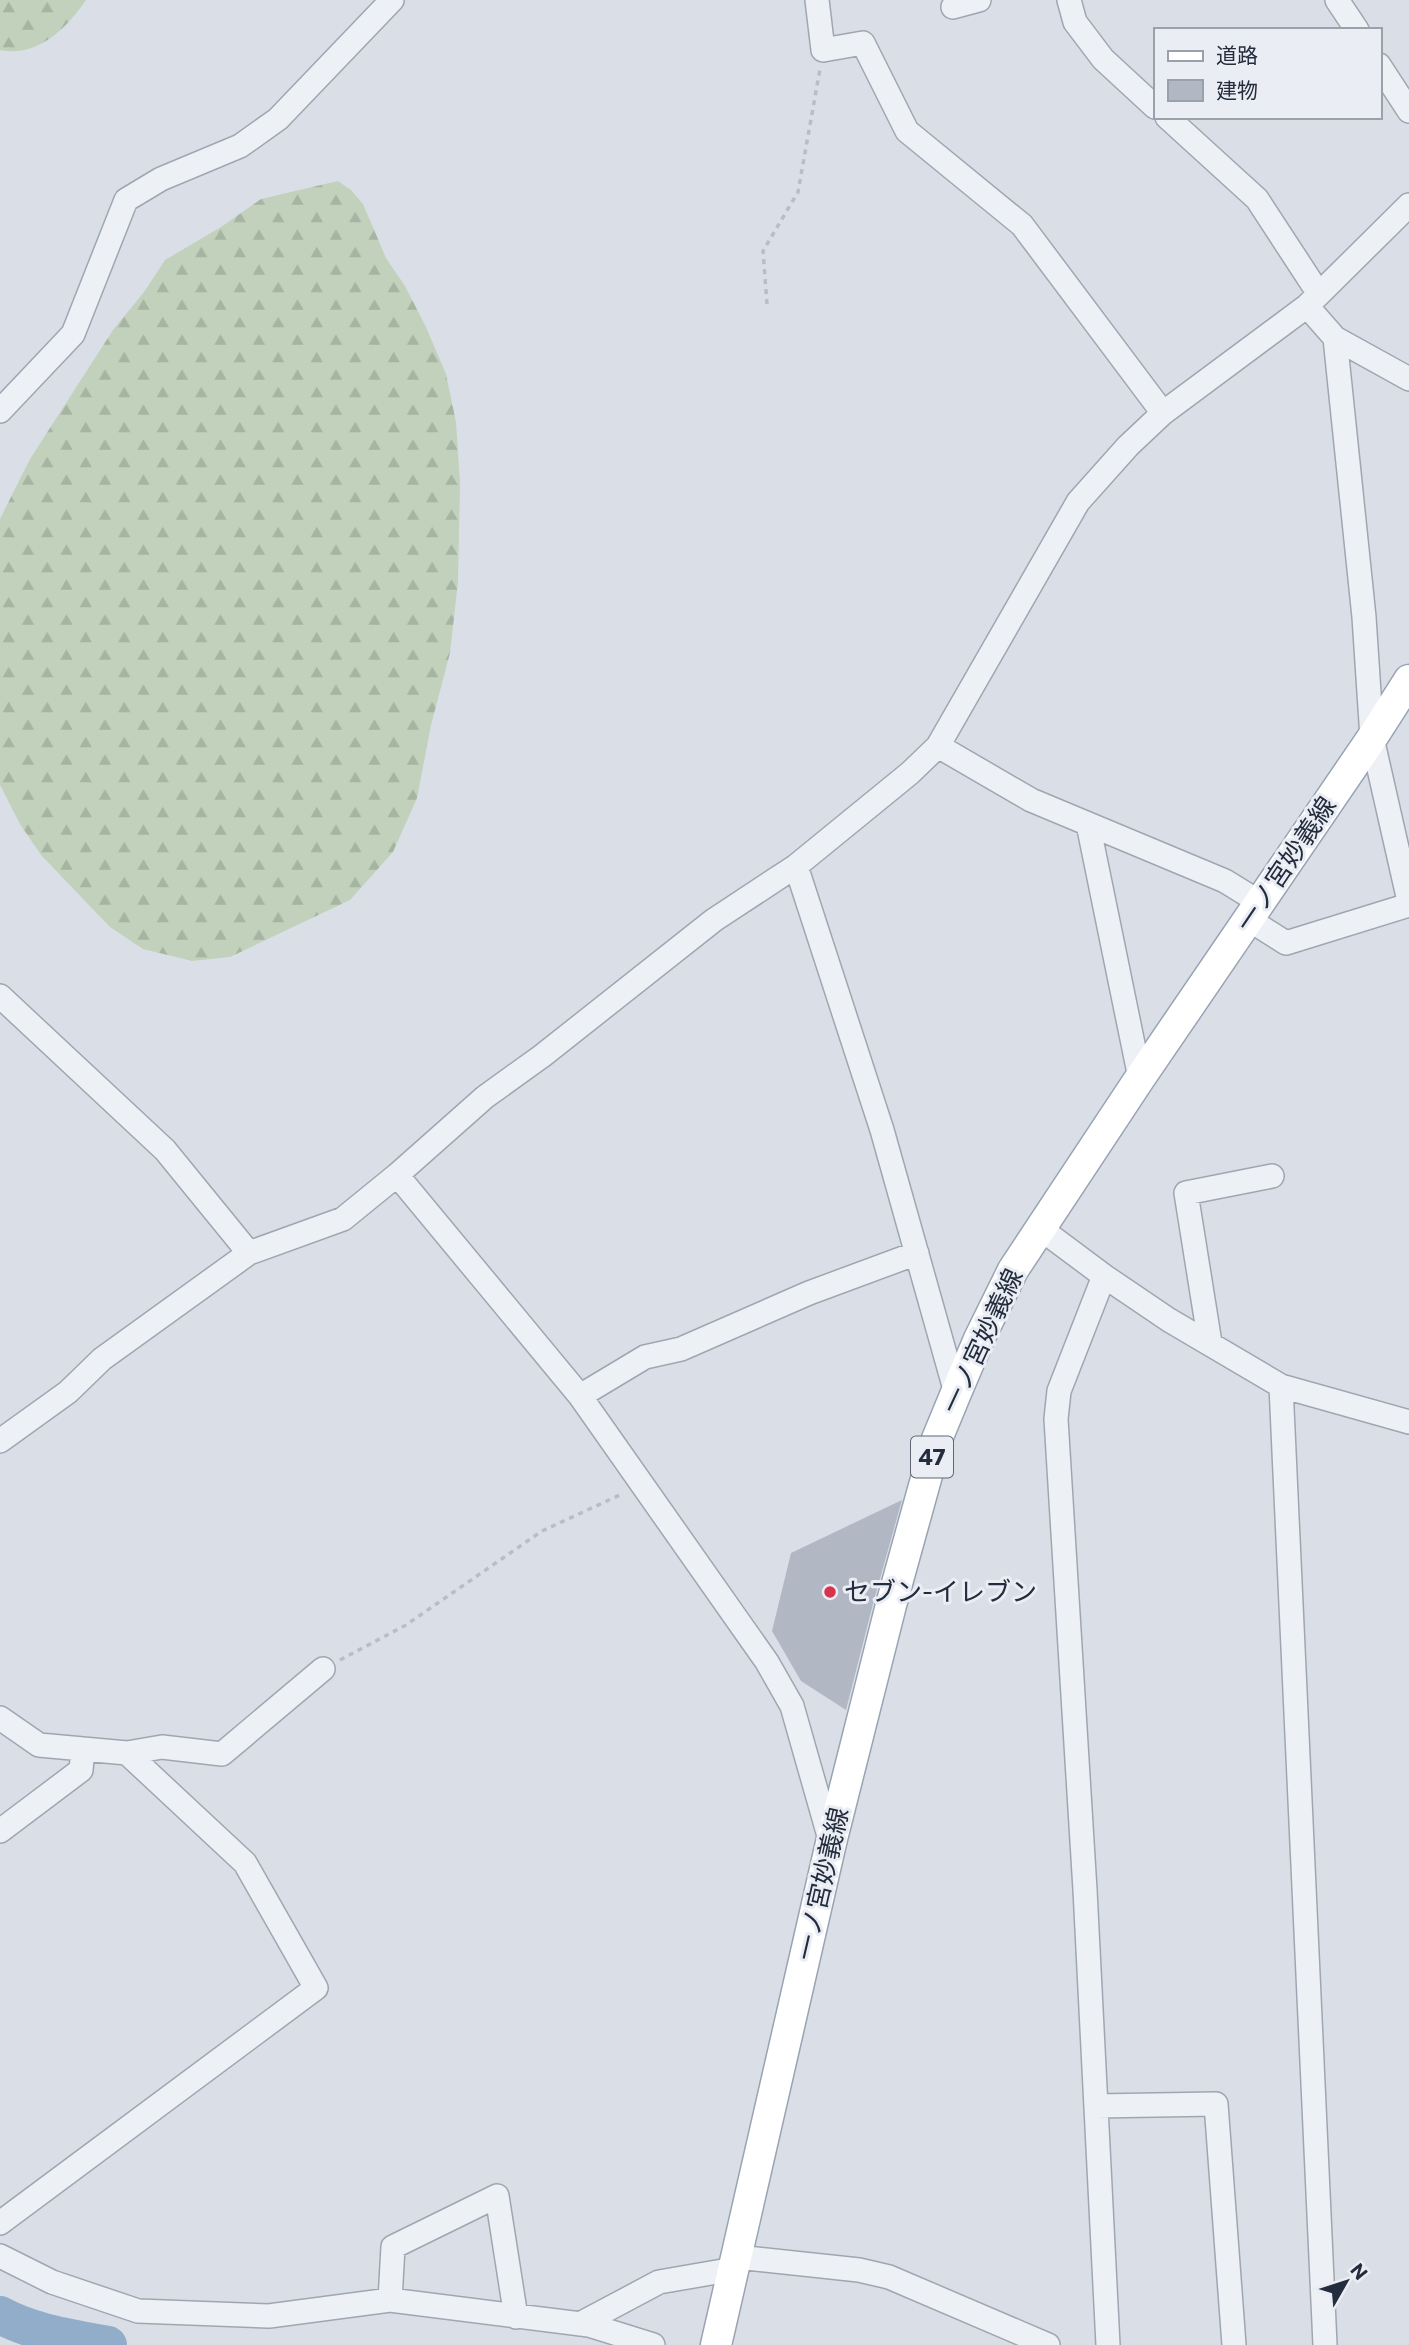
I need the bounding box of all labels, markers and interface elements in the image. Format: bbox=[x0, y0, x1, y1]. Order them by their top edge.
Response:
legend bbox=[1154, 28, 1381, 119]
text: 道路 bbox=[1216, 42, 1258, 67]
text: 建物 bbox=[1216, 77, 1258, 102]
street label: 一ノ宮妙義線 bbox=[1228, 790, 1341, 937]
street label: 一ノ宮妙義線 bbox=[934, 1263, 1028, 1418]
road number: 47 bbox=[911, 1436, 953, 1478]
place label: セブン-イレブン bbox=[844, 1575, 1037, 1606]
marker: セブン-イレブン bbox=[822, 1584, 838, 1600]
street label: 一ノ宮妙義線 bbox=[788, 1804, 853, 1963]
north arrow bbox=[1311, 2247, 1381, 2317]
text: N bbox=[1346, 2258, 1373, 2284]

